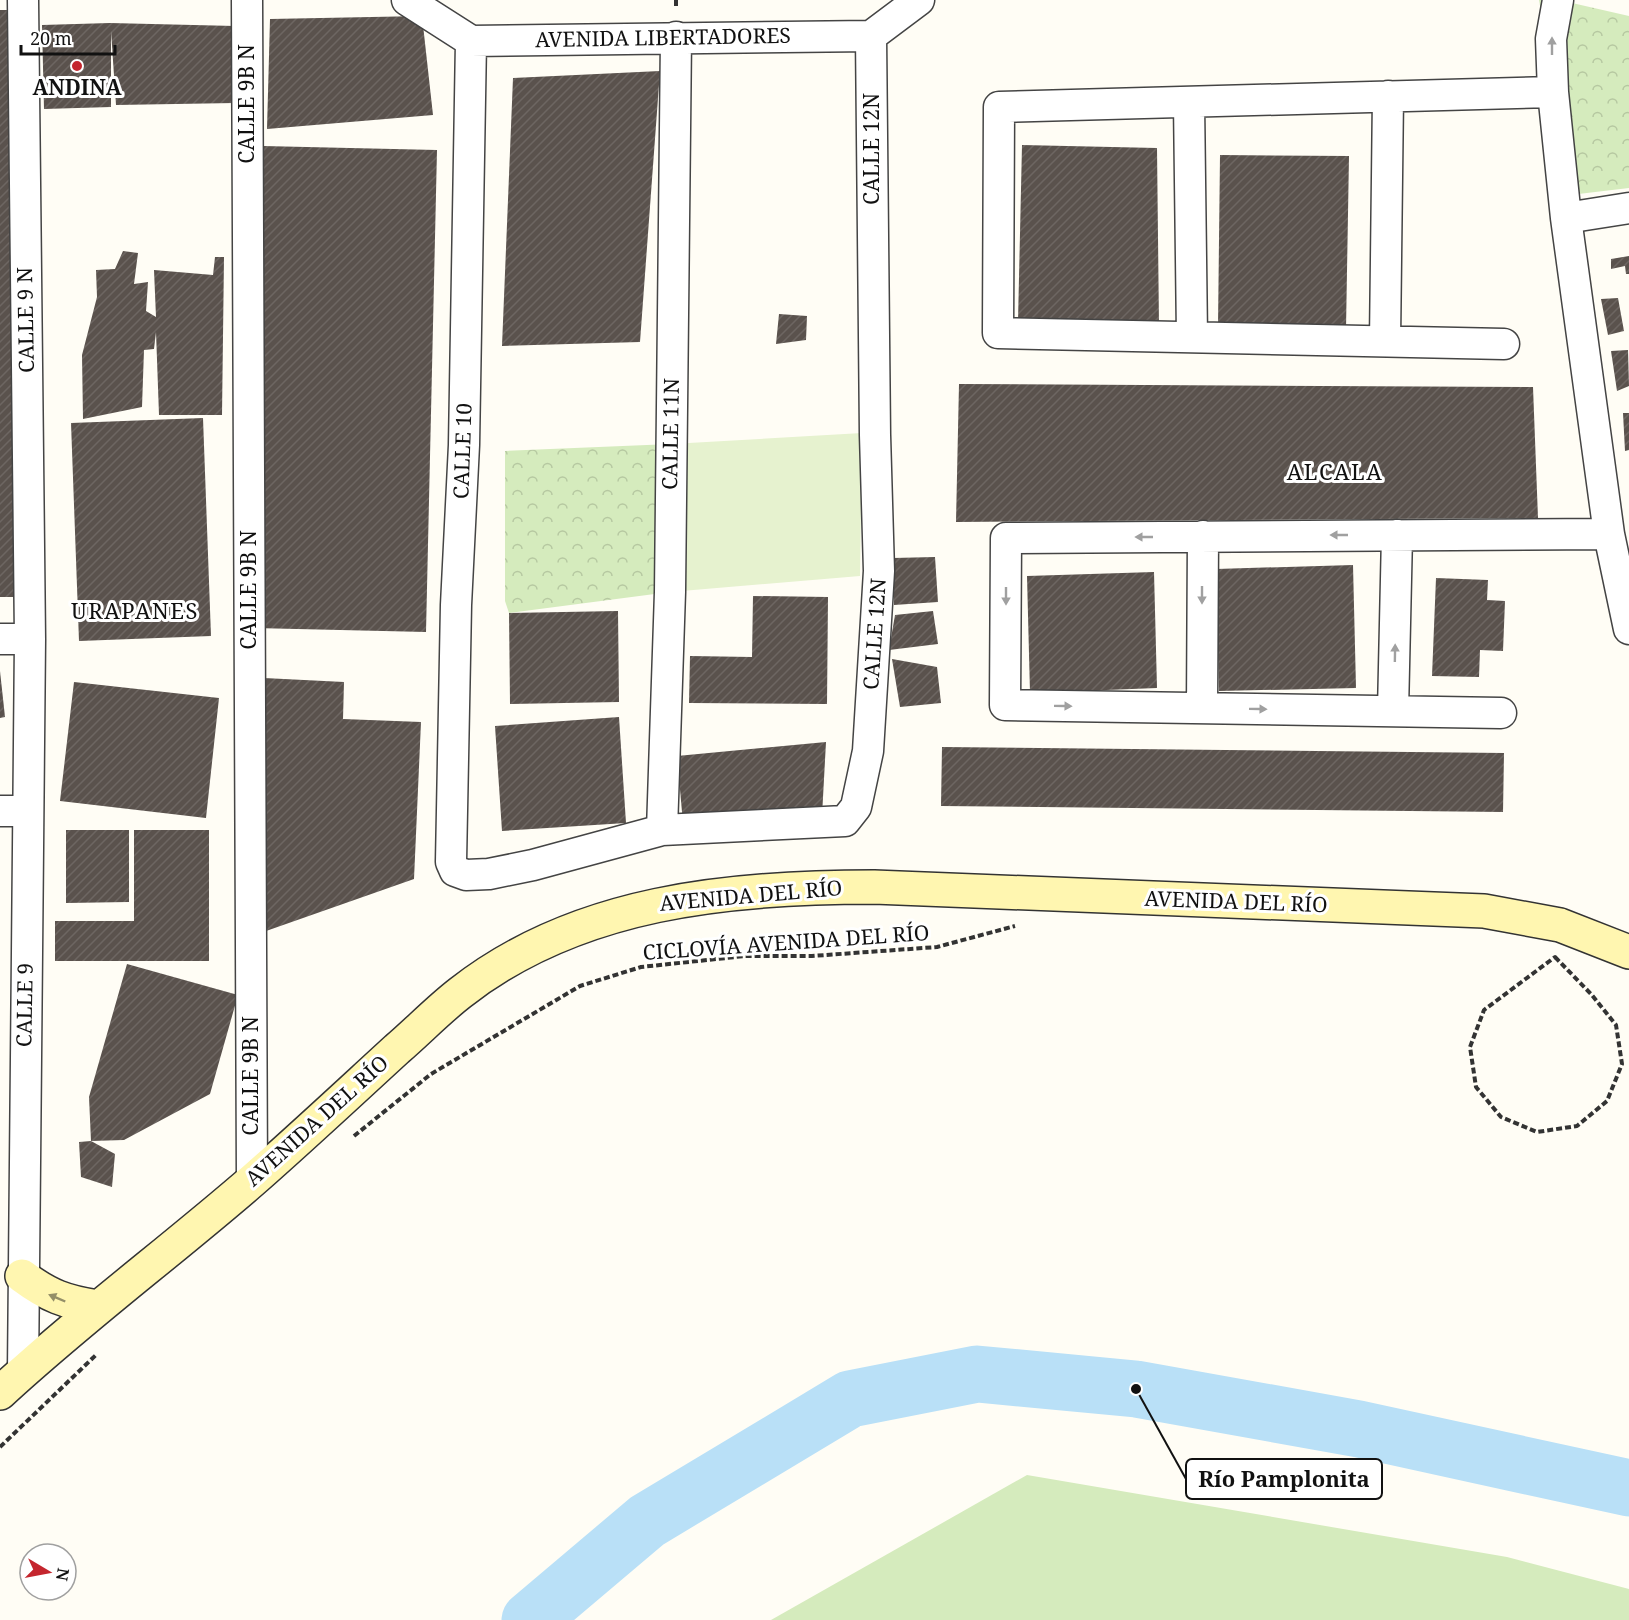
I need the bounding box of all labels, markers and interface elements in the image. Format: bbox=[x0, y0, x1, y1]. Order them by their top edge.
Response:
scale bar bbox=[21, 18, 116, 56]
street label: AVENIDA LIBERTADORES bbox=[535, 21, 791, 53]
text: 20 m bbox=[30, 26, 72, 50]
one-way arrow bbox=[1547, 36, 1557, 55]
street label: CALLE 9B N bbox=[232, 44, 260, 164]
marker: ANDINA bbox=[70, 59, 84, 73]
place label: ANDINA bbox=[32, 73, 122, 101]
street label: CALLE 12N bbox=[857, 93, 885, 205]
street label: CALLE 9 N bbox=[10, 267, 40, 373]
street label: CALLE 11N bbox=[655, 378, 685, 490]
street label: CALLE 10 bbox=[446, 403, 478, 499]
district label: ALCALA bbox=[1287, 456, 1383, 486]
street label: CALLE 9B N bbox=[234, 530, 262, 650]
one-way arrow bbox=[1329, 530, 1348, 540]
one-way arrow bbox=[1134, 532, 1153, 542]
street label: CALLE 12N bbox=[856, 577, 892, 691]
one-way arrow bbox=[1197, 585, 1207, 604]
one-way arrow bbox=[1001, 587, 1010, 606]
district label: URAPANES bbox=[71, 595, 199, 625]
one-way arrow bbox=[1390, 643, 1399, 662]
one-way arrow bbox=[1054, 701, 1073, 711]
one-way arrow bbox=[1249, 704, 1268, 714]
street label: AVENIDA DEL RÍO bbox=[658, 873, 843, 917]
street label: AVENIDA DEL RÍO bbox=[1144, 884, 1328, 918]
street label: CICLOVÍA AVENIDA DEL RÍO bbox=[642, 918, 930, 966]
street label: CALLE 9 bbox=[9, 963, 39, 1047]
street label: CALLE 9B N bbox=[236, 1016, 264, 1136]
street label: AVENIDA DEL RÍO bbox=[239, 1049, 394, 1192]
one-way arrow bbox=[48, 1293, 66, 1302]
callout: Río Pamplonita bbox=[1186, 1459, 1382, 1499]
text: Río Pamplonita bbox=[1198, 1463, 1370, 1493]
north arrow bbox=[18, 1542, 78, 1602]
text: N bbox=[51, 1566, 75, 1583]

